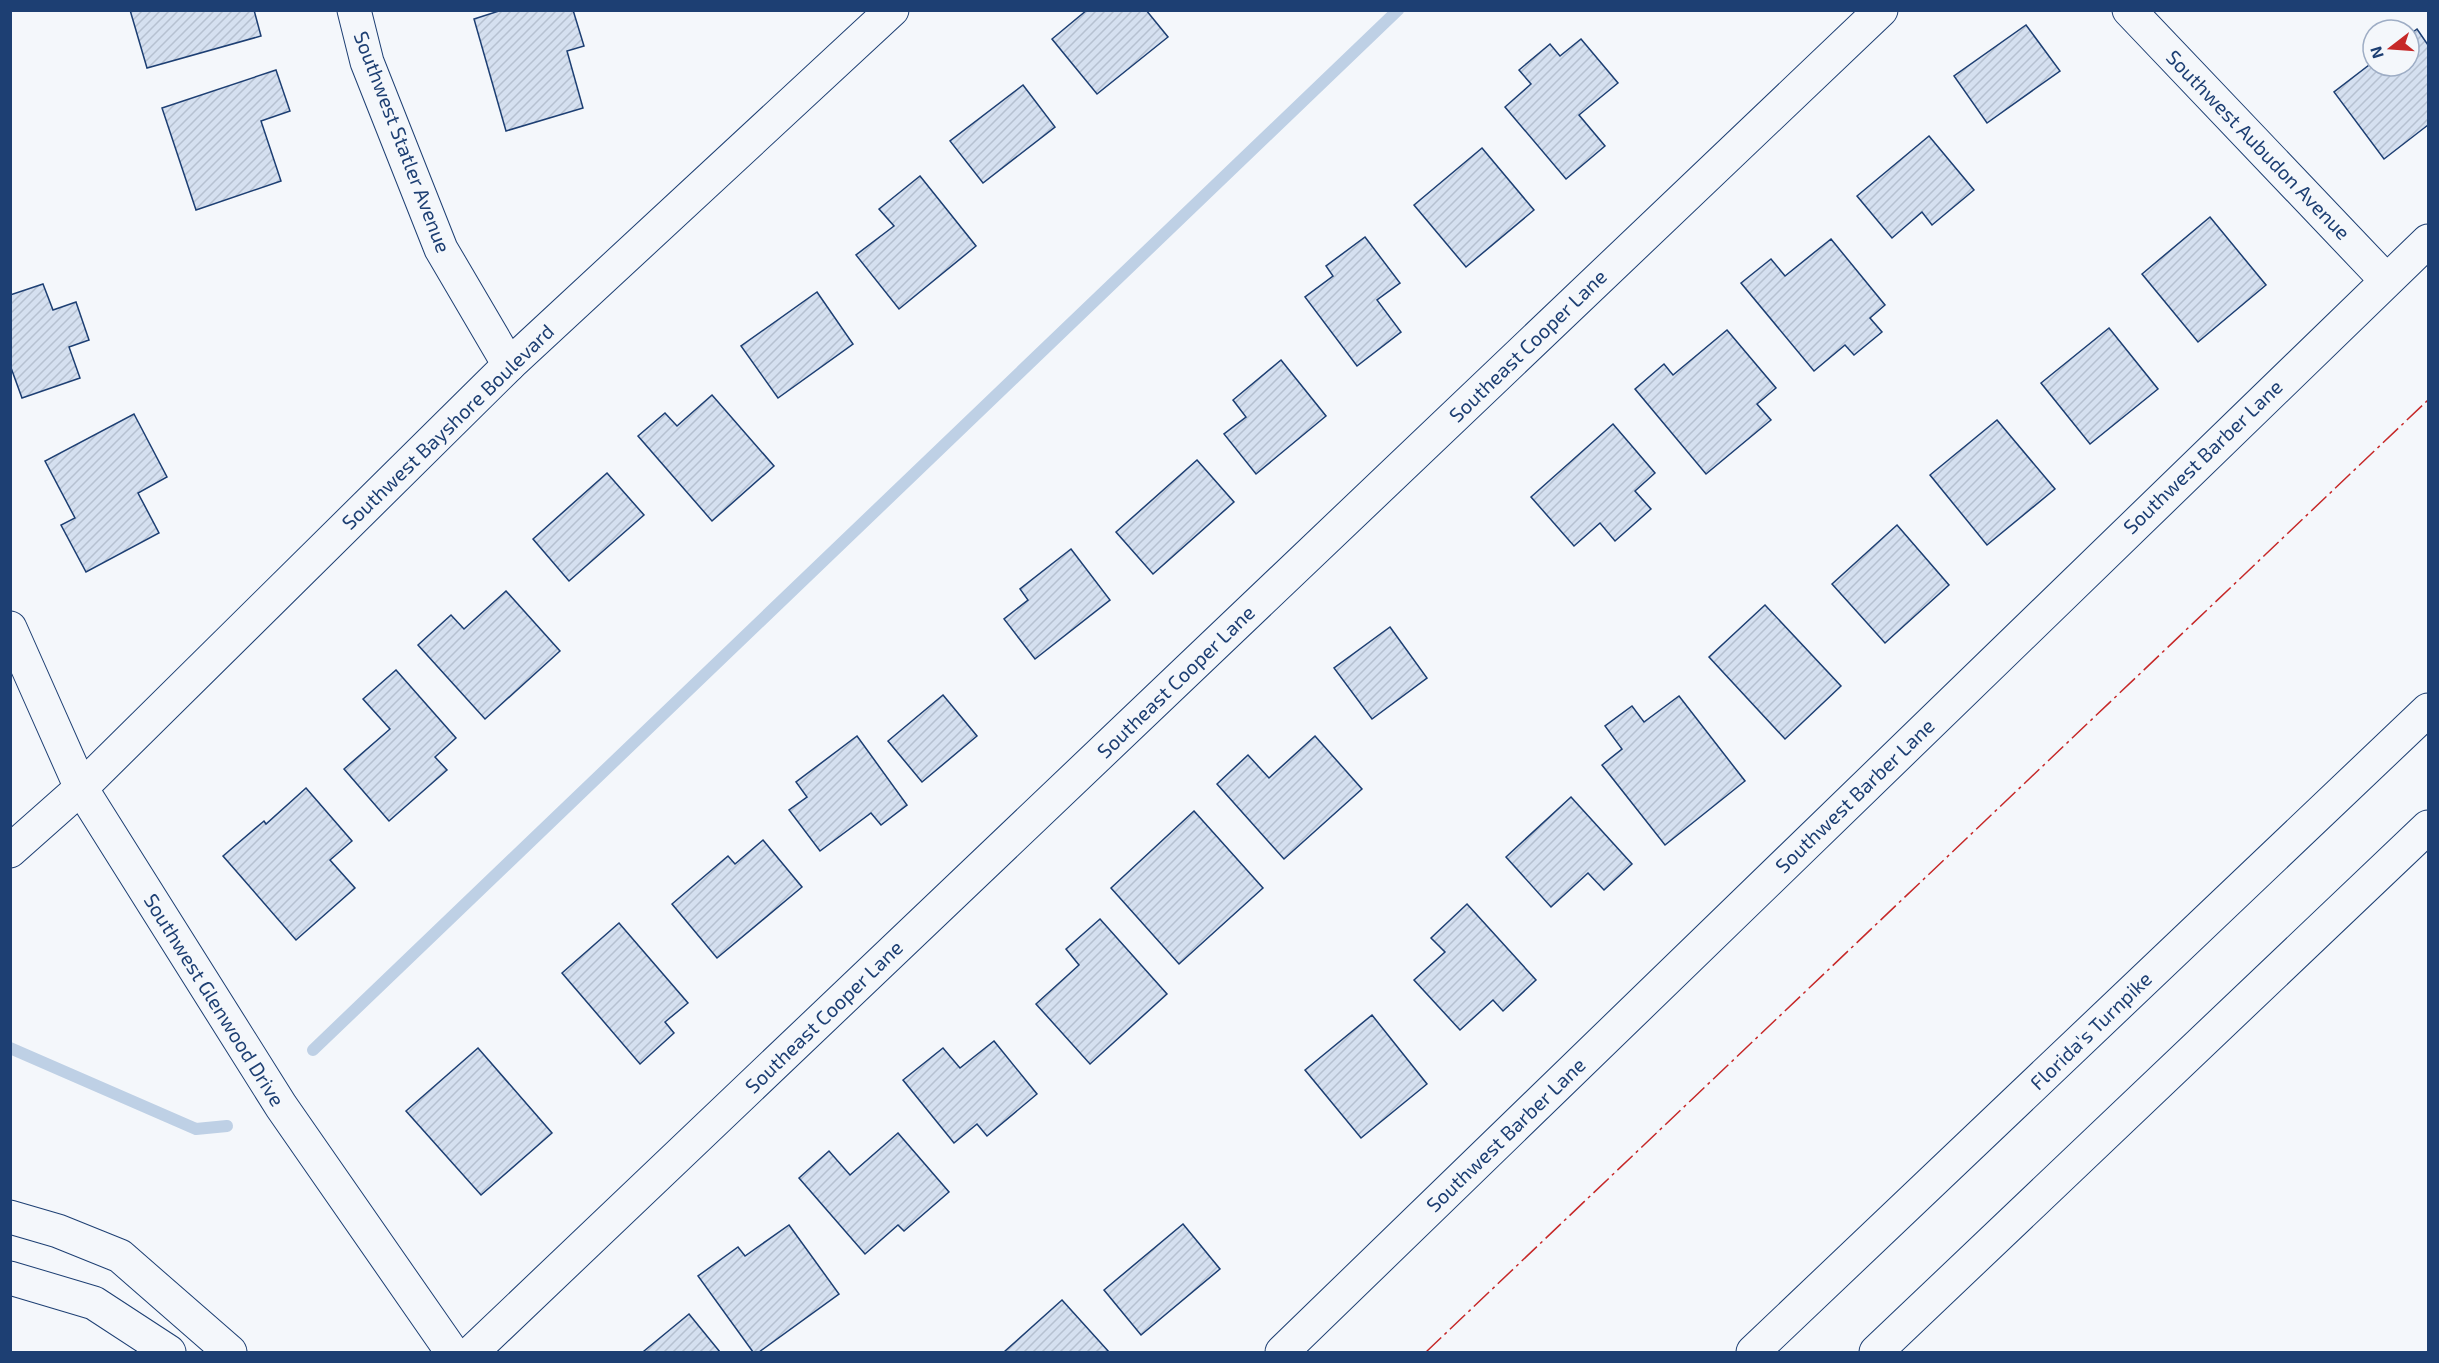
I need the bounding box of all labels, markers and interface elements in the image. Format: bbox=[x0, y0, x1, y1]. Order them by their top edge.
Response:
north arrow bbox=[2361, 18, 2421, 78]
street label: Southwest Statler Avenue bbox=[350, 28, 456, 256]
text: N bbox=[2365, 44, 2387, 61]
street label: Southwest Aubudon Avenue bbox=[2162, 45, 2356, 244]
street label: Southeast Cooper Lane bbox=[1444, 264, 1611, 427]
street label: Southwest Bayshore Boulevard bbox=[336, 319, 558, 534]
street label: Southwest Barber Lane bbox=[2118, 374, 2287, 538]
street label: Southeast Cooper Lane bbox=[1092, 600, 1259, 763]
street label: Southwest Barber Lane bbox=[1770, 713, 1939, 877]
street label: Southwest Glenwood Drive bbox=[139, 889, 290, 1110]
street label: Southeast Cooper Lane bbox=[740, 935, 907, 1098]
street label: Florida's Turnpike bbox=[2025, 966, 2156, 1094]
street label: Southwest Barber Lane bbox=[1421, 1052, 1590, 1216]

